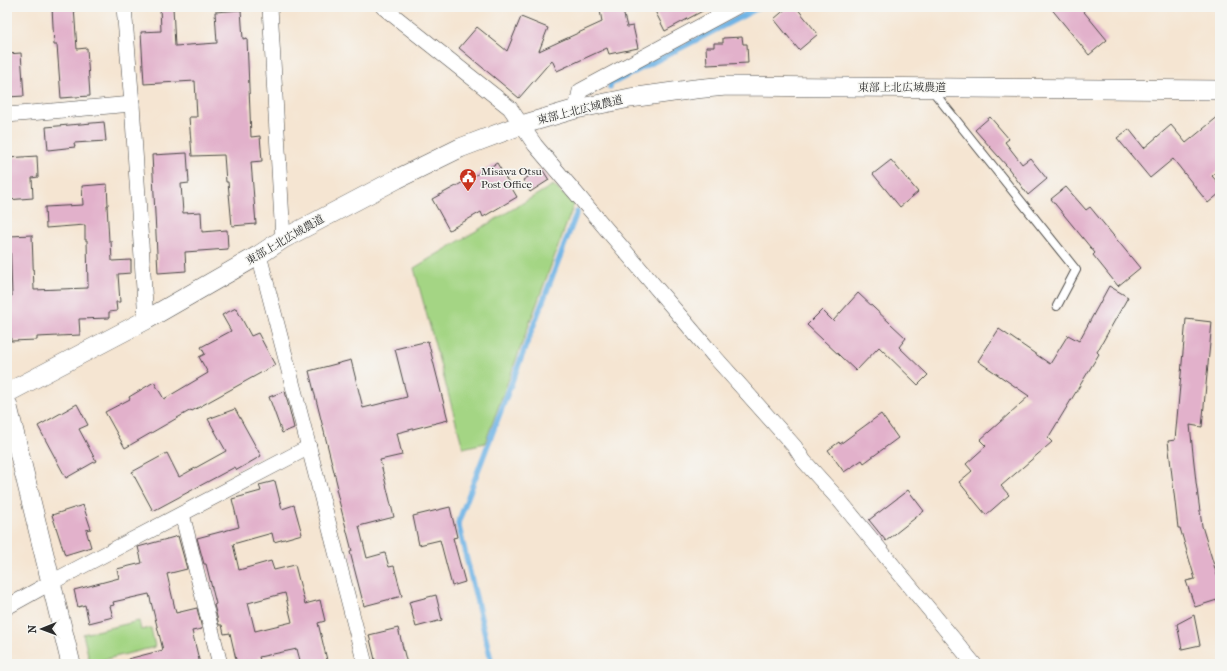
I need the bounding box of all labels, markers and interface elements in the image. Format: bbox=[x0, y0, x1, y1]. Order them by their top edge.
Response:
street label: 東部上北広域農道 bbox=[858, 81, 946, 94]
street label: 東部上北広域農道 bbox=[536, 93, 624, 127]
place label: Misawa Otsu Post Office bbox=[481, 165, 542, 191]
public building icon: Misawa Otsu Post Office bbox=[458, 167, 478, 192]
street label: 東部上北広域農道 bbox=[244, 212, 326, 268]
north arrow bbox=[22, 609, 62, 649]
text: N bbox=[26, 624, 39, 633]

